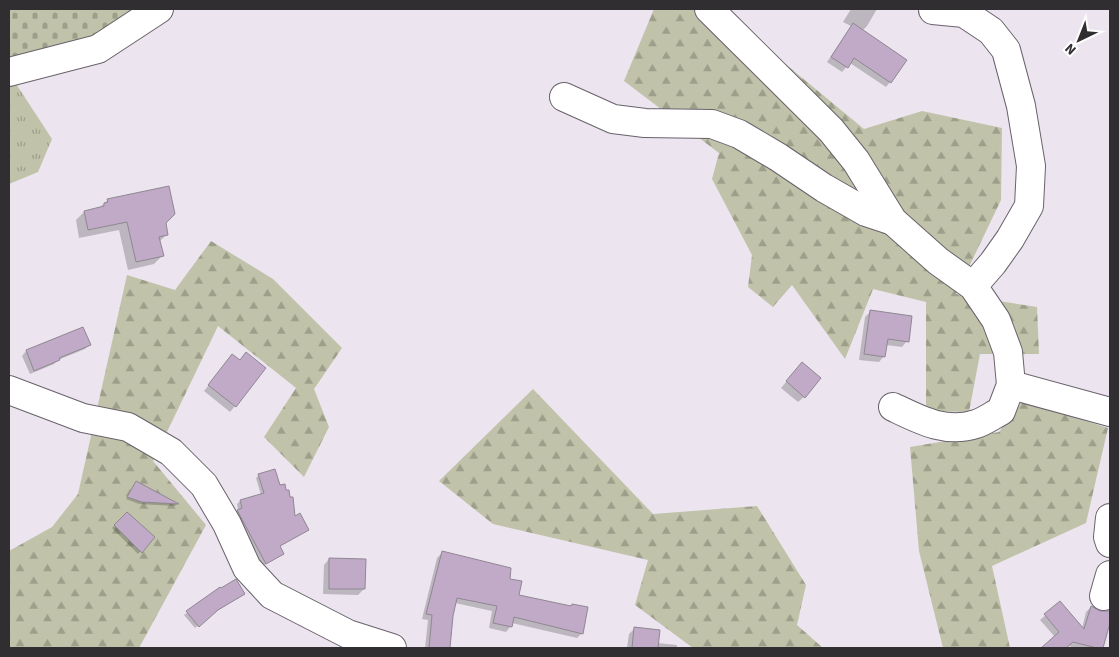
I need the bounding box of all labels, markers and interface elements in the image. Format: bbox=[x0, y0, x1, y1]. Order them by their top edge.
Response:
north arrow bbox=[1054, 15, 1104, 65]
text: N bbox=[1061, 38, 1081, 59]

